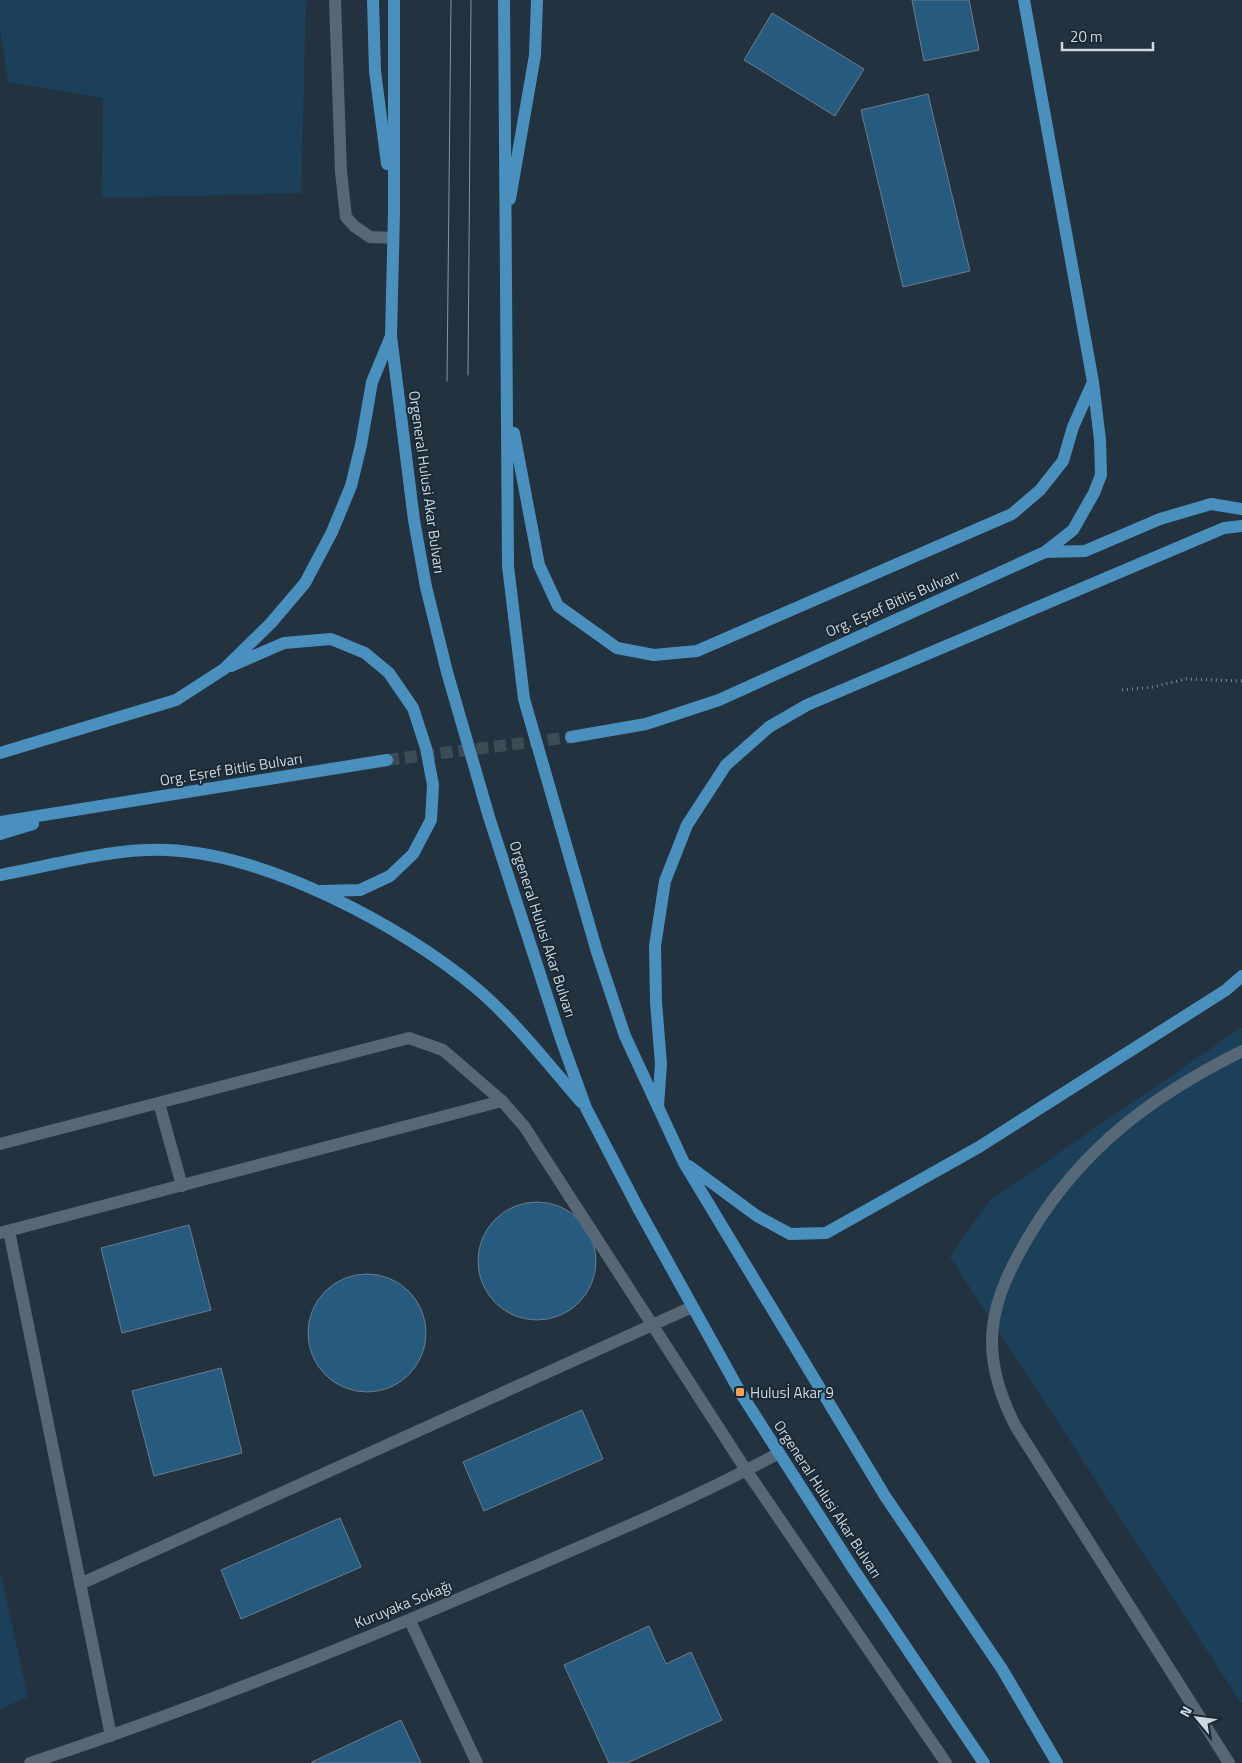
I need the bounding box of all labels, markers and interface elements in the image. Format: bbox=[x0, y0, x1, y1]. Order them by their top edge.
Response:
scale bar bbox=[1062, 20, 1153, 52]
text: 20 m bbox=[1070, 25, 1103, 48]
street label: Orgeneral Hulusi Akar Bulvarı bbox=[403, 389, 451, 575]
street label: Org. Eşref Bitlis Bulvarı bbox=[822, 563, 962, 643]
street label: Org. Eşref Bitlis Bulvarı bbox=[158, 746, 304, 792]
street label: Orgeneral Hulusi Akar Bulvarı bbox=[504, 838, 582, 1020]
place label: Hulusİ Akar 9 bbox=[750, 1381, 834, 1404]
marker: Hulusİ Akar 9 bbox=[734, 1386, 746, 1398]
street label: Orgeneral Hulusi Akar Bulvarı bbox=[768, 1415, 888, 1583]
street label: Kuruyaka Sokağı bbox=[351, 1574, 455, 1634]
north arrow bbox=[1172, 1693, 1222, 1743]
text: N bbox=[1174, 1702, 1197, 1721]

